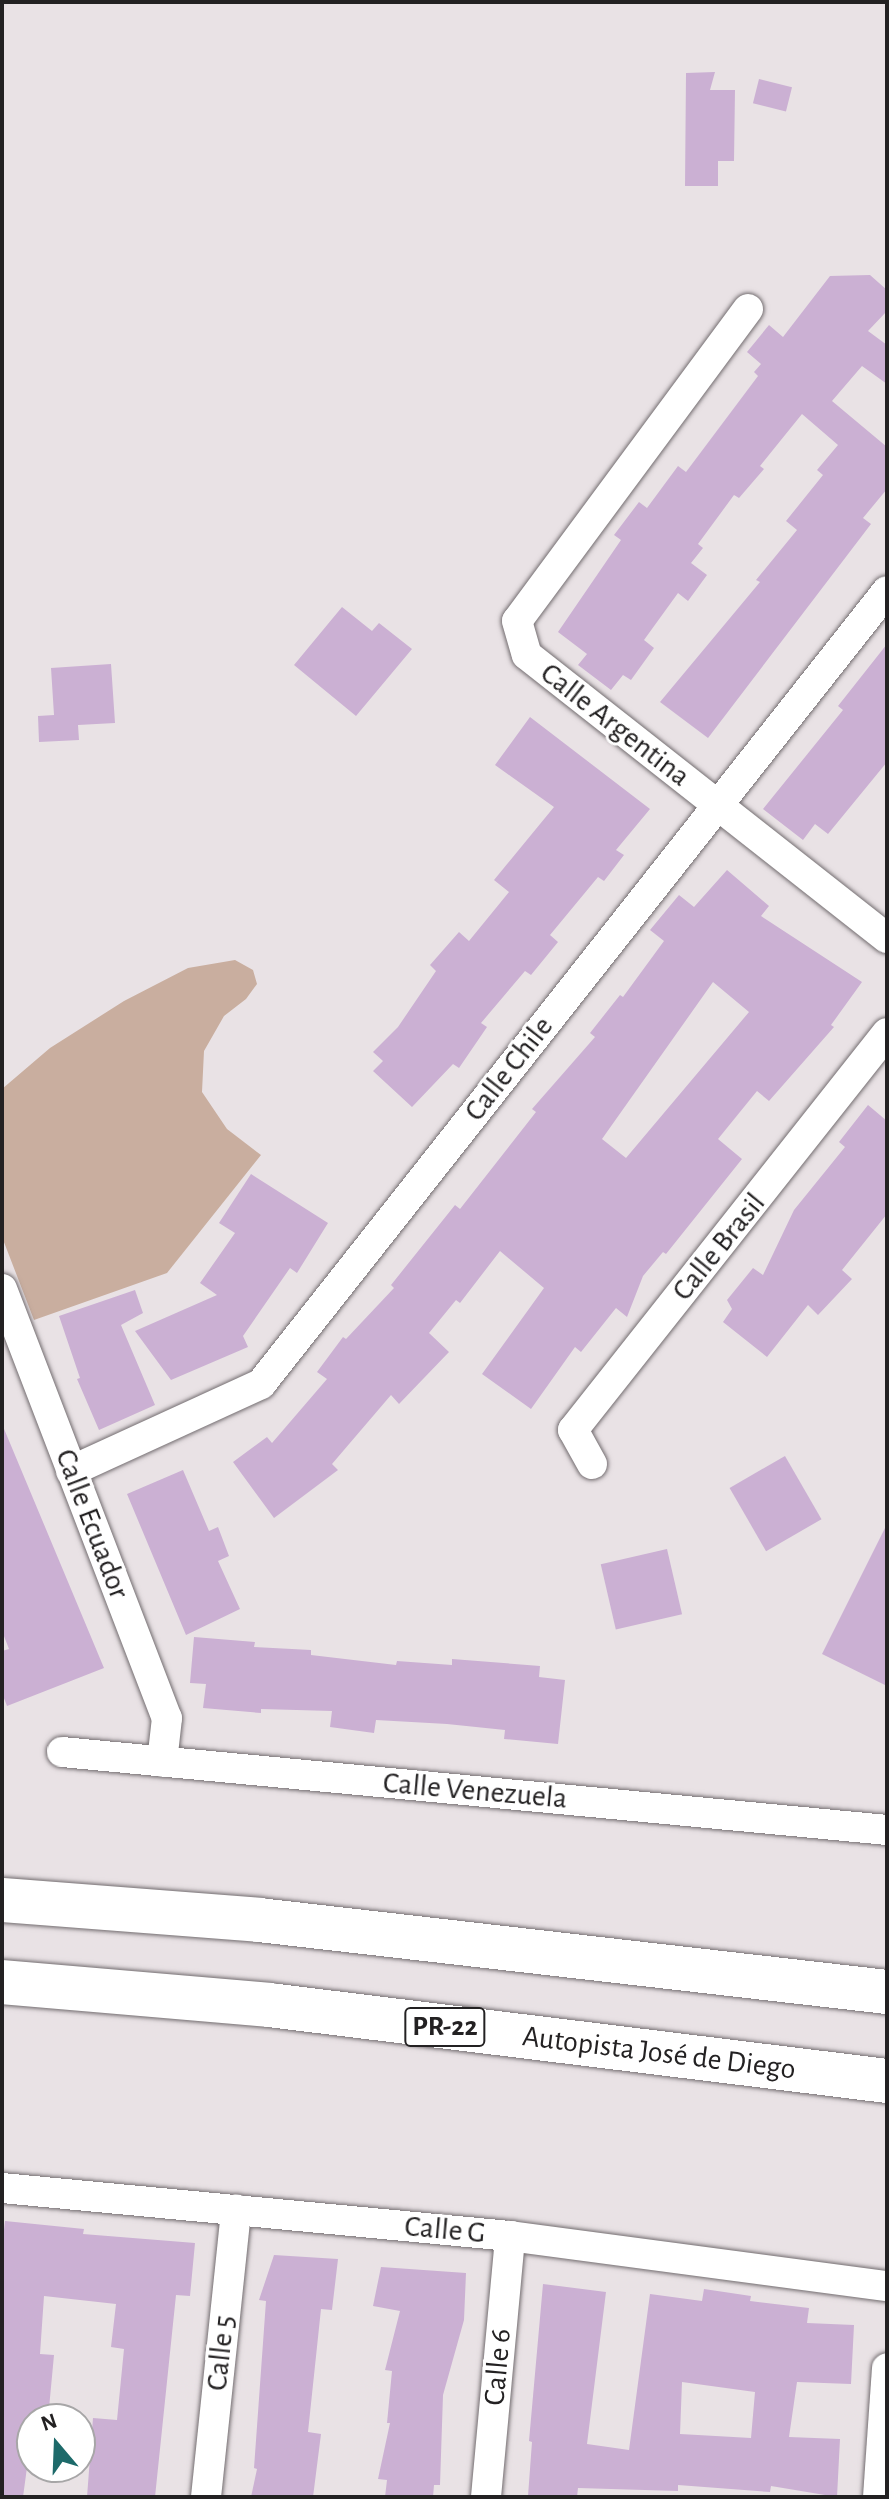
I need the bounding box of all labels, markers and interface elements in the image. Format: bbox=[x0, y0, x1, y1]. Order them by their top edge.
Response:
street label: Calle Argentina bbox=[533, 655, 697, 795]
street label: Calle Chile bbox=[457, 1010, 561, 1128]
street label: Calle Brasil bbox=[665, 1186, 773, 1308]
street label: Calle Ecuador bbox=[47, 1444, 137, 1604]
street label: Calle Venezuela bbox=[382, 1765, 568, 1817]
road number: PR-22 bbox=[403, 2003, 487, 2051]
street label: Autopista José de Diego bbox=[520, 2018, 798, 2088]
street label: Calle G bbox=[403, 2209, 487, 2251]
street label: Calle 5 bbox=[199, 2314, 243, 2392]
street label: Calle 6 bbox=[477, 2327, 519, 2407]
north arrow bbox=[16, 2403, 96, 2483]
text: N bbox=[38, 2409, 60, 2435]

